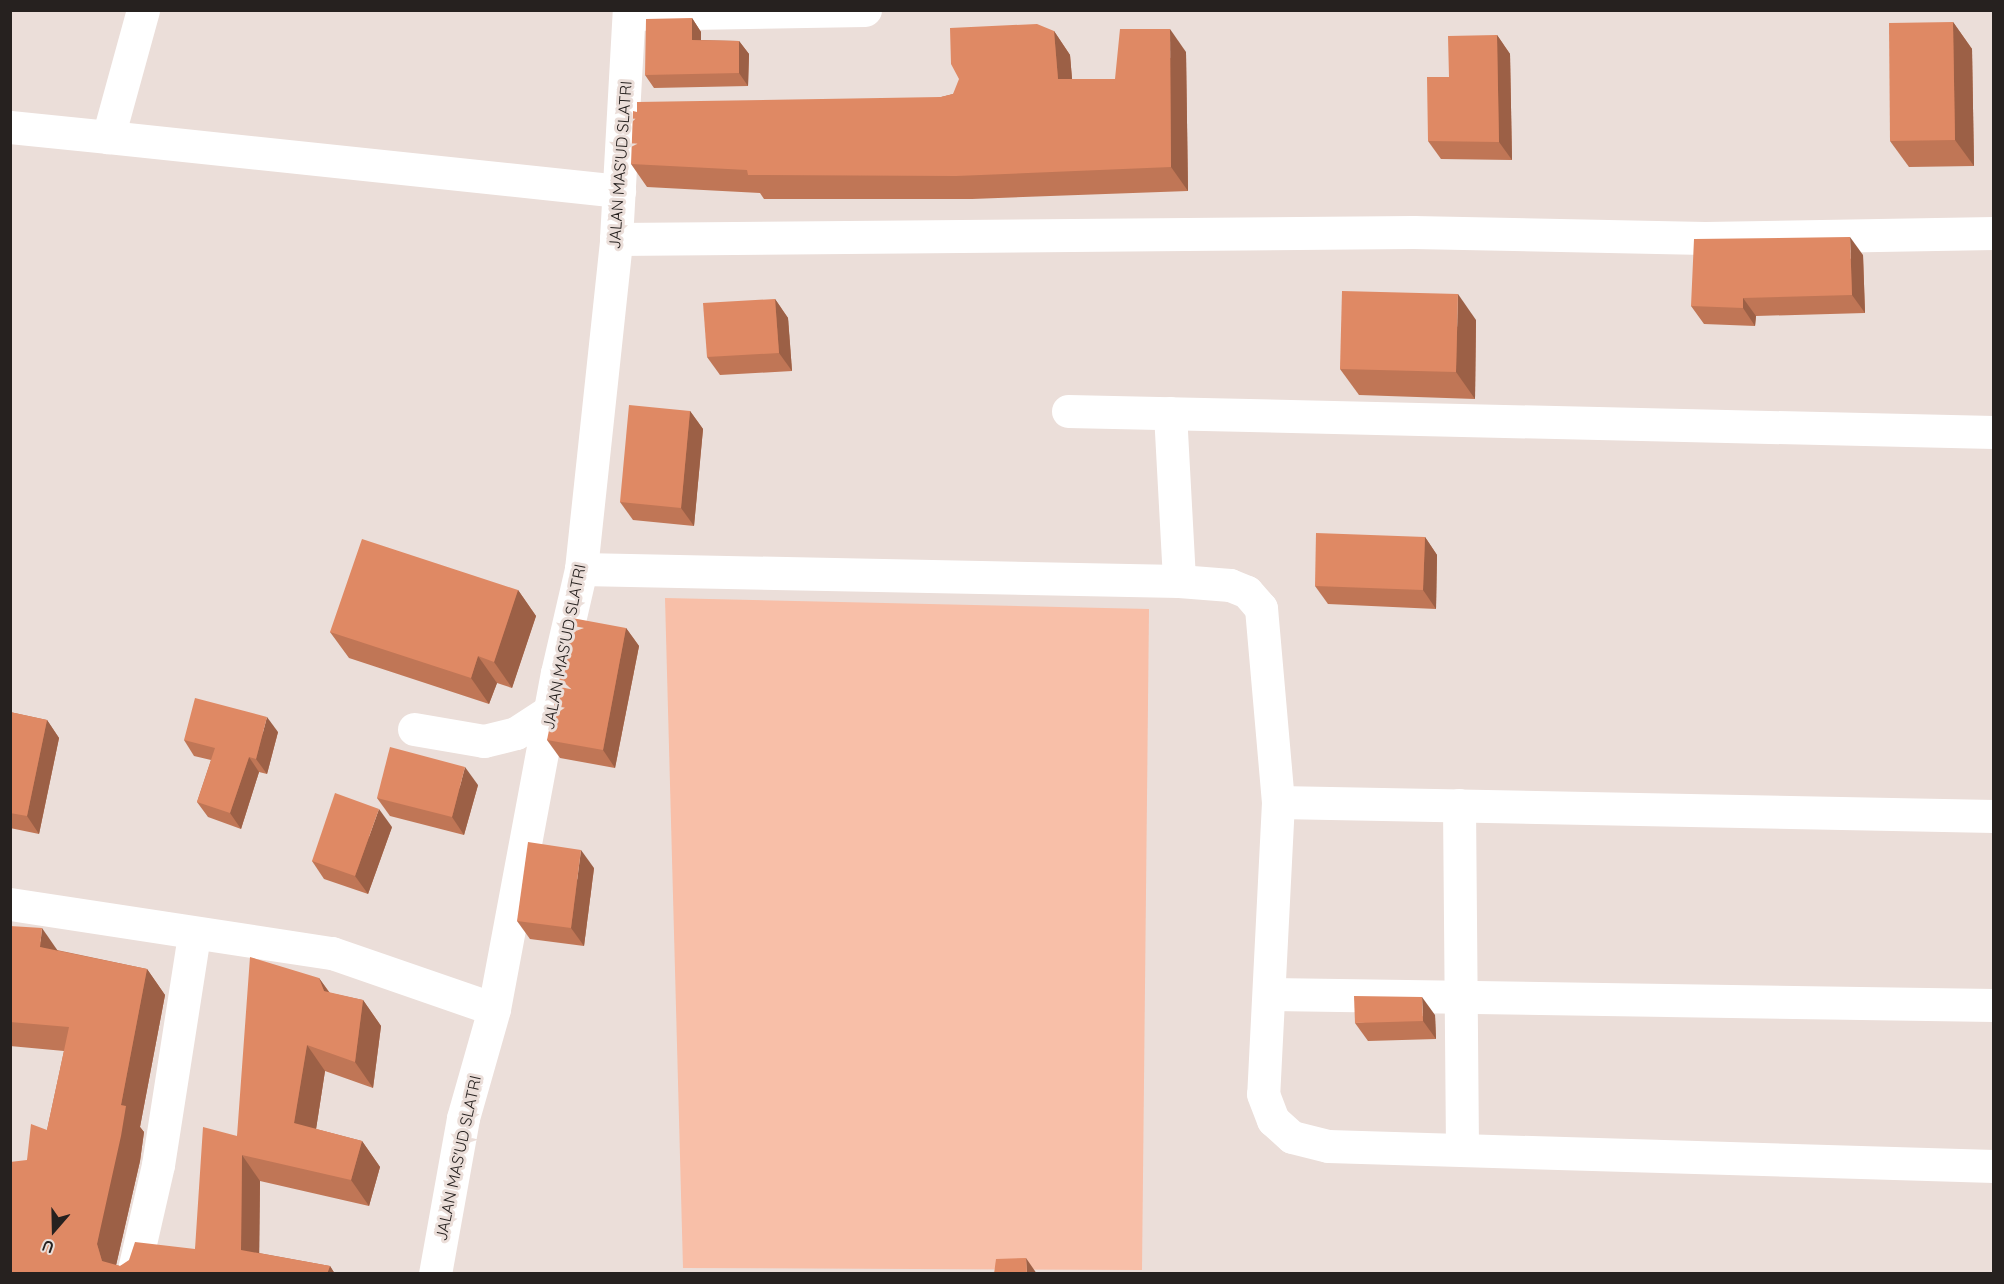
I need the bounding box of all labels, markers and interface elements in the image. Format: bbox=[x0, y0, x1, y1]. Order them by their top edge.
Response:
street label: JALAN MAS'UD SLATRI bbox=[605, 80, 635, 250]
street label: JALAN MAS'UD SLATRI bbox=[538, 562, 590, 732]
street label: JALAN MAS'UD SLATRI bbox=[431, 1074, 485, 1242]
north arrow bbox=[24, 1200, 84, 1260]
text: U bbox=[39, 1236, 57, 1258]

